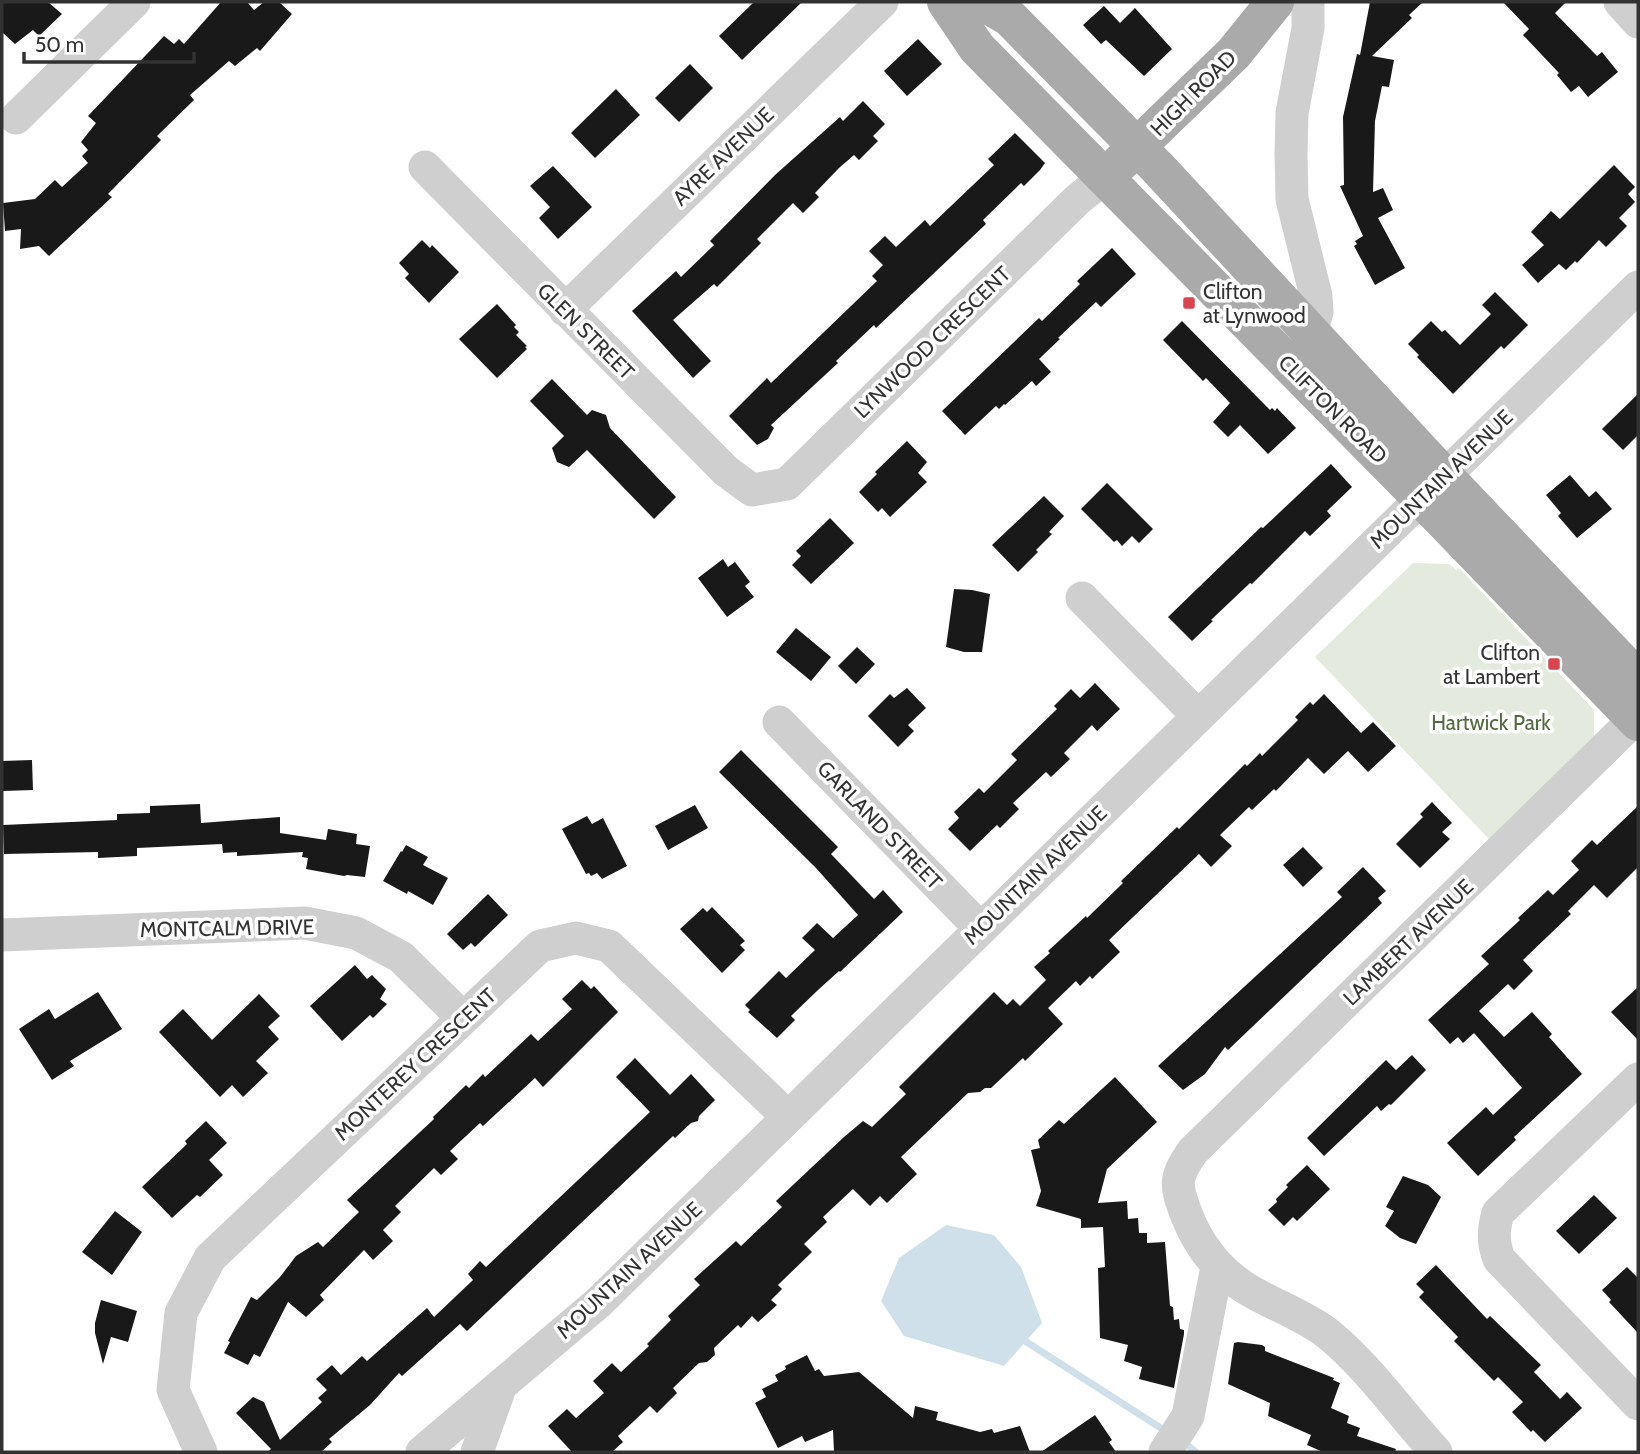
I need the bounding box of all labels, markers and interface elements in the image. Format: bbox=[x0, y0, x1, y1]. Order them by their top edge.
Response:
scale bar bbox=[24, 21, 194, 65]
text: 50 m bbox=[35, 32, 84, 57]
street label: HIGH ROAD bbox=[1145, 45, 1241, 141]
street label: AYRE AVENUE bbox=[667, 102, 779, 210]
street label: LYNWOOD CRESCENT bbox=[849, 261, 1015, 423]
street label: GLEN STREET bbox=[532, 277, 640, 385]
place label: Clifton at Lynwood bbox=[1203, 279, 1306, 328]
marker: Clifton at Lynwood bbox=[1181, 295, 1197, 311]
street label: CLIFTON ROAD bbox=[1274, 350, 1392, 468]
street label: MOUNTAIN AVENUE bbox=[1364, 404, 1518, 554]
place label: Clifton at Lambert bbox=[1443, 640, 1540, 689]
marker: Clifton at Lambert bbox=[1546, 656, 1562, 672]
park label: Hartwick Park bbox=[1431, 710, 1551, 735]
street label: GARLAND STREET bbox=[812, 756, 948, 894]
street label: MOUNTAIN AVENUE bbox=[958, 800, 1112, 950]
street label: LAMBERT AVENUE bbox=[1338, 874, 1478, 1010]
street label: MONTCALM DRIVE bbox=[140, 914, 314, 942]
street label: MONTEREY CRESCENT bbox=[329, 983, 501, 1145]
street label: MOUNTAIN AVENUE bbox=[551, 1196, 707, 1344]

